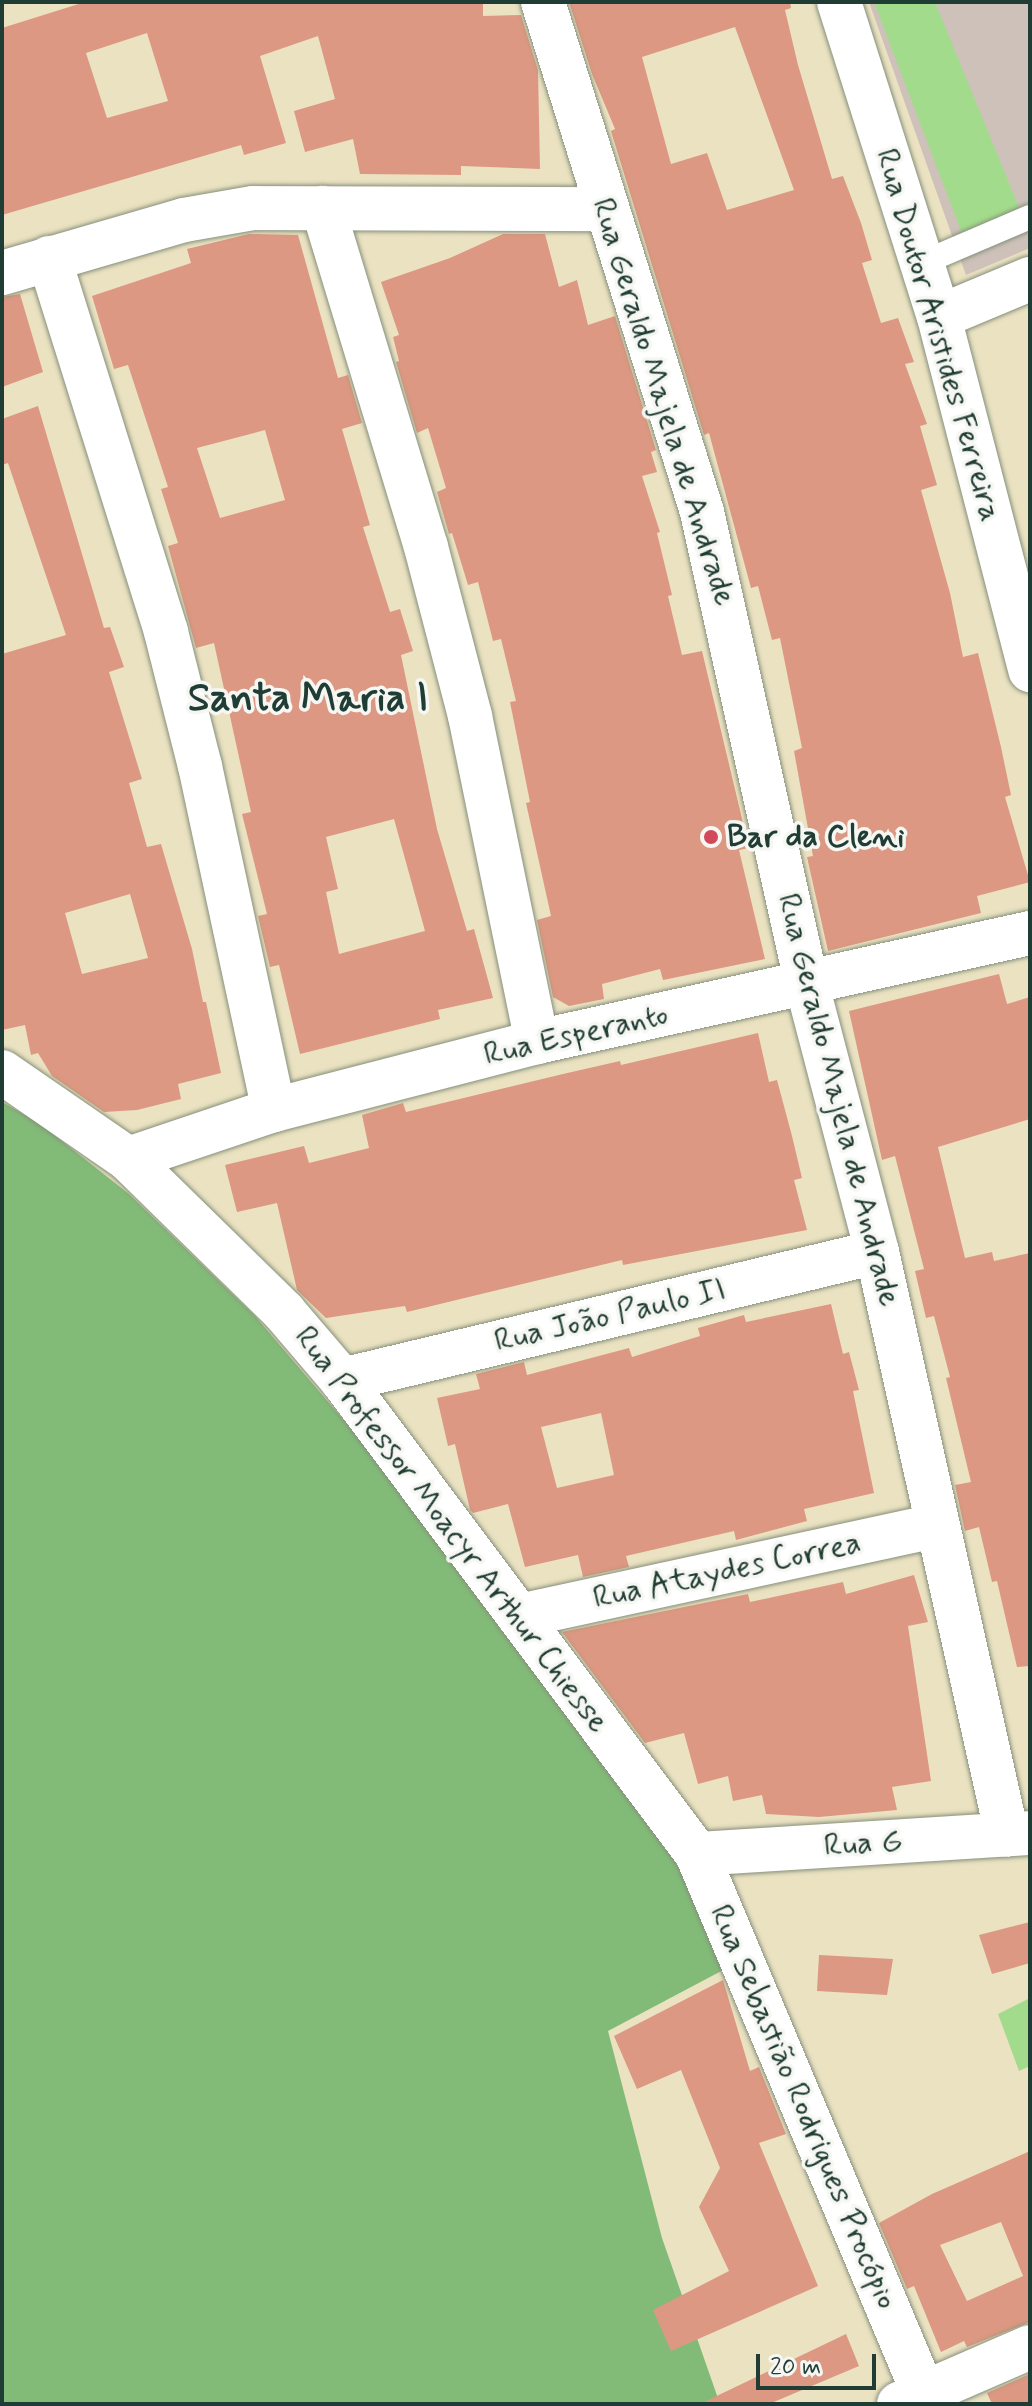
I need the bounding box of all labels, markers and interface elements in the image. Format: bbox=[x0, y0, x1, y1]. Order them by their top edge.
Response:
street label: Rua Doutor Aristides Ferreira bbox=[867, 145, 1009, 525]
street label: Rua Geraldo Majela de Andrade bbox=[583, 195, 743, 609]
district label: Santa Maria I bbox=[183, 675, 433, 723]
place label: Bar da Cleni bbox=[727, 818, 903, 856]
marker: Bar da Cleni bbox=[702, 828, 720, 846]
street label: Rua Geraldo Majela de Andrade bbox=[768, 891, 908, 1309]
street label: Rua Esperanto bbox=[478, 995, 674, 1075]
street label: Rua João Paulo II bbox=[490, 1271, 730, 1361]
street label: Rua Professor Moacyr Arthur Chiesse bbox=[284, 1318, 618, 1742]
street label: Rua Ataydes Correa bbox=[586, 1523, 868, 1619]
street label: Rua G bbox=[823, 1822, 903, 1866]
street label: Rua Sebastião Rodrigues Procópio bbox=[700, 1897, 906, 2317]
scale bar bbox=[760, 2338, 880, 2388]
text: 20 m bbox=[770, 2352, 821, 2383]

